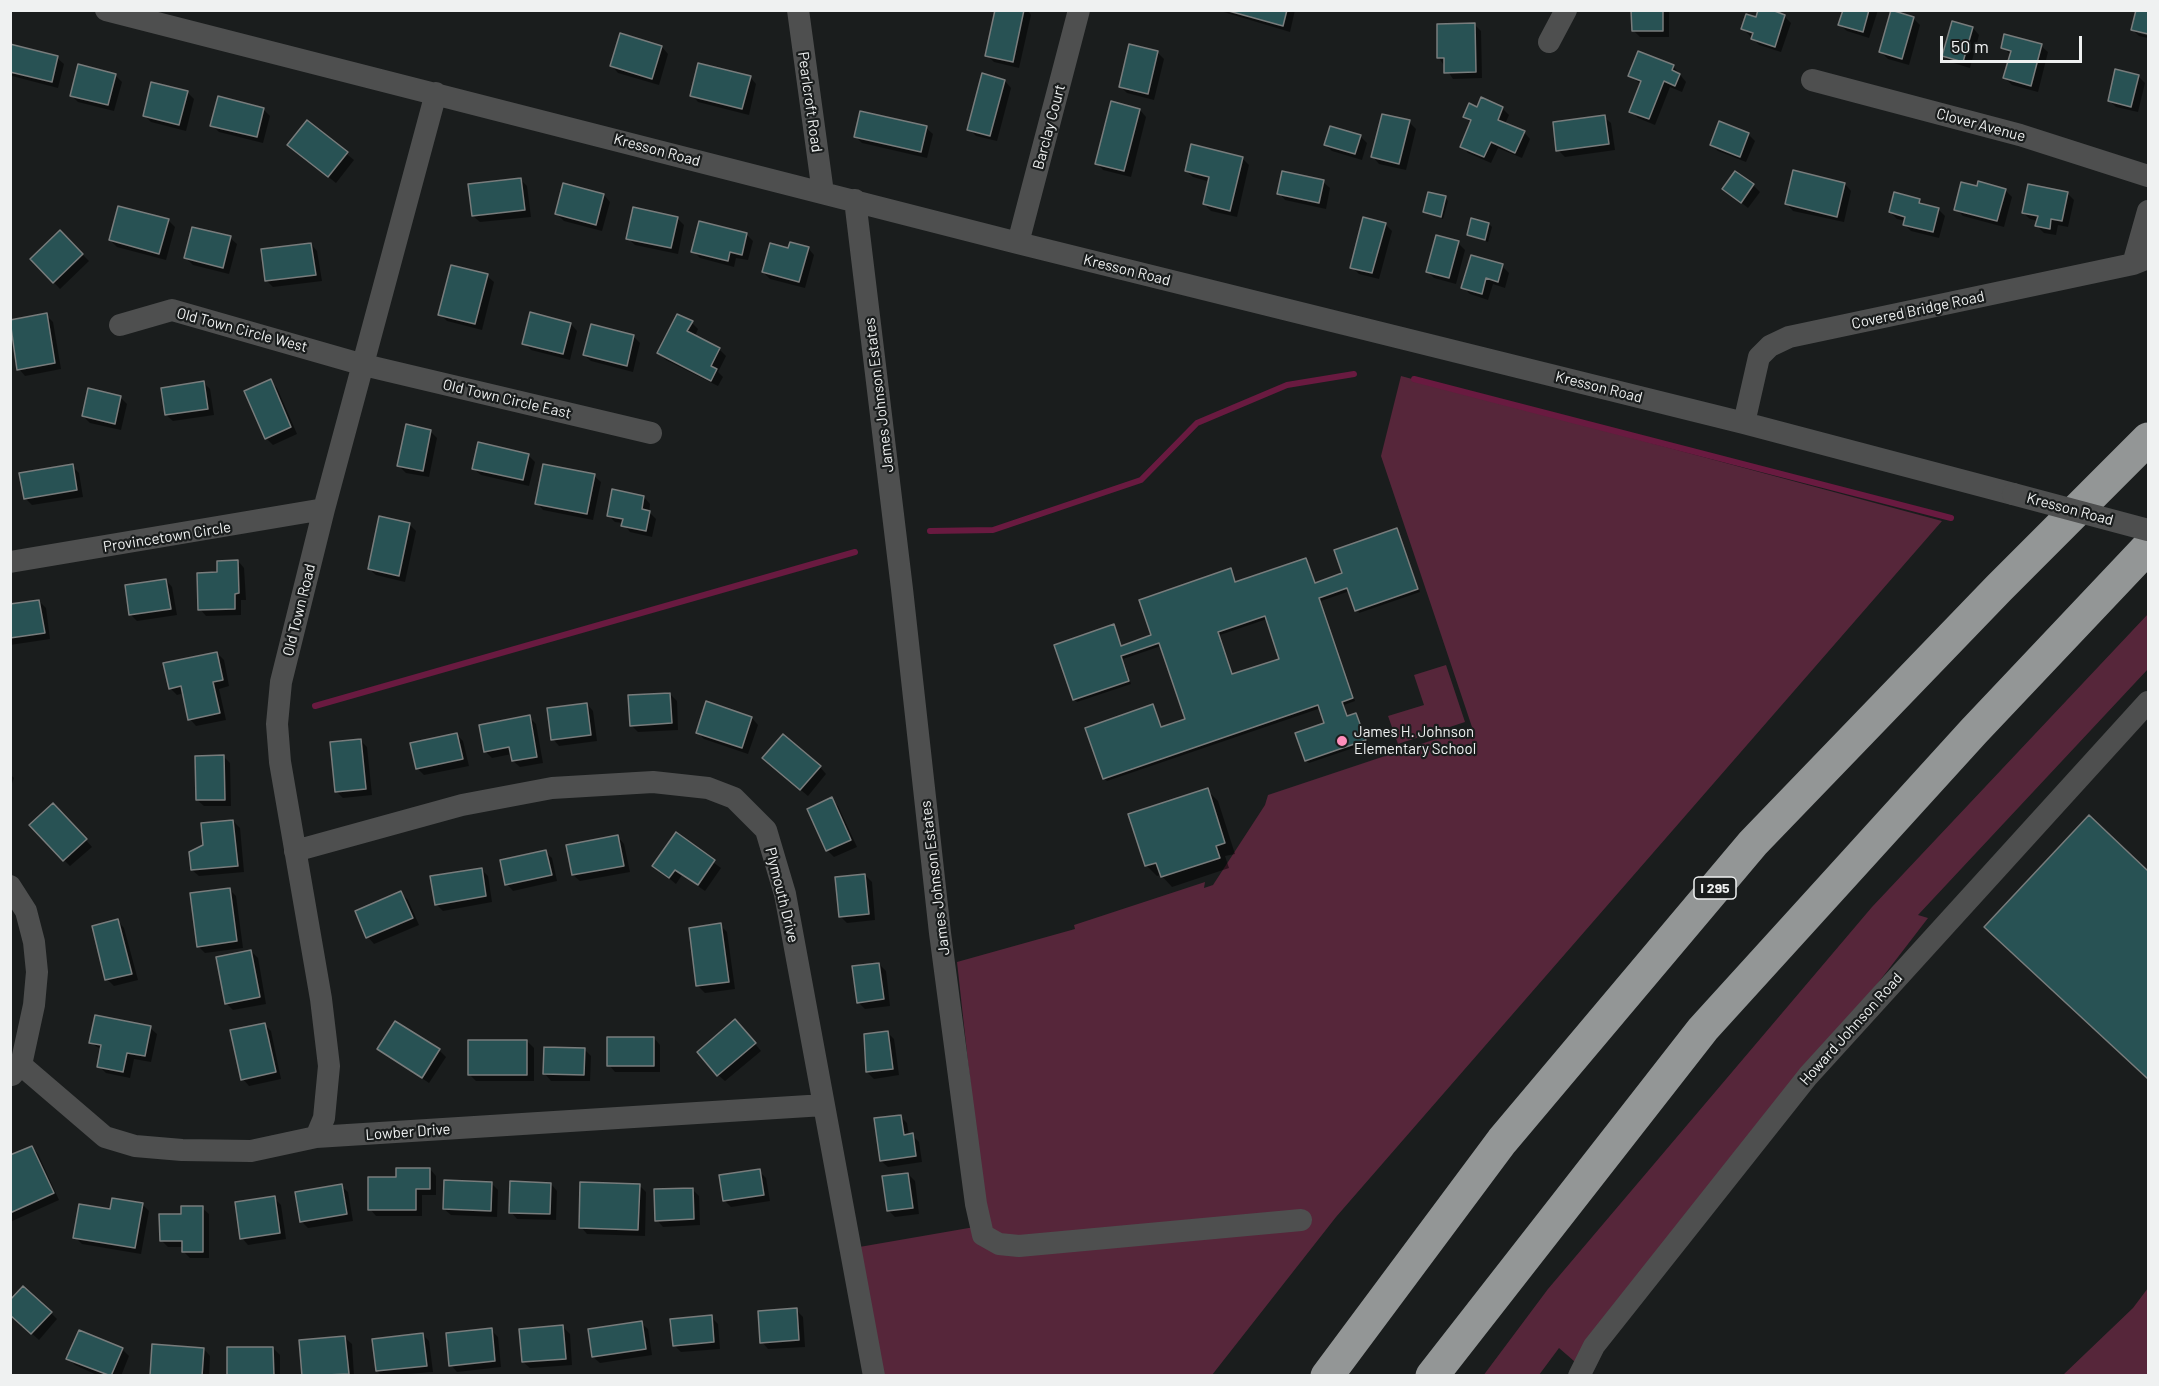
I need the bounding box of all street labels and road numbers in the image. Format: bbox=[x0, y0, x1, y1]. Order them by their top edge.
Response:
street label: Pearlcroft Road bbox=[794, 51, 826, 153]
street label: Barclay Court bbox=[1029, 82, 1069, 172]
street label: Clover Avenue bbox=[1935, 104, 2027, 146]
street label: Kresson Road bbox=[612, 130, 702, 170]
street label: Kresson Road bbox=[1082, 250, 1172, 290]
street label: Covered Bridge Road bbox=[1850, 287, 1986, 333]
street label: Old Town Circle West bbox=[175, 304, 309, 356]
street label: James Johnson Estates bbox=[861, 317, 897, 473]
street label: Kresson Road bbox=[1554, 367, 1644, 407]
street label: Old Town Circle East bbox=[441, 375, 573, 423]
street label: Kresson Road bbox=[2025, 489, 2115, 529]
street label: Provincetown Circle bbox=[102, 518, 232, 556]
street label: Old Town Road bbox=[279, 562, 319, 658]
street label: James Johnson Estates bbox=[917, 800, 953, 956]
street label: Plymouth Drive bbox=[761, 845, 803, 945]
road number: I 295 bbox=[1694, 877, 1736, 899]
street label: Howard Johnson Road bbox=[1796, 969, 1906, 1089]
street label: Lowber Drive bbox=[365, 1120, 451, 1144]

